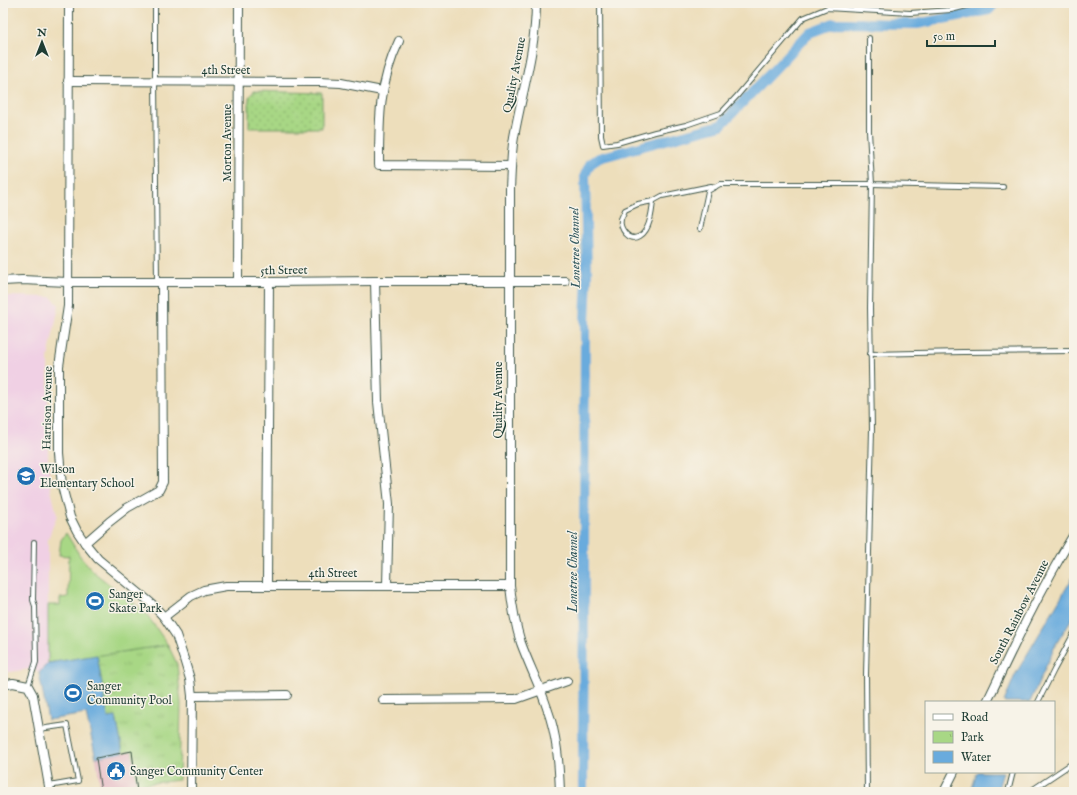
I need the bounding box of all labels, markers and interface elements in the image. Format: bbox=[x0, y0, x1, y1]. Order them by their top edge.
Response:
north arrow bbox=[22, 22, 62, 62]
scale bar bbox=[927, 22, 995, 48]
text: N bbox=[36, 26, 47, 40]
text: 50 m bbox=[933, 29, 955, 44]
street label: Quality Avenue bbox=[500, 35, 529, 114]
street label: 4th Street bbox=[202, 63, 250, 78]
street label: Morton Avenue bbox=[220, 103, 235, 182]
water label: Lonetree Channel bbox=[566, 206, 585, 290]
street label: 5th Street bbox=[260, 263, 308, 278]
street label: Quality Avenue bbox=[491, 361, 506, 439]
street label: Harrison Avenue bbox=[39, 365, 56, 450]
place label: Wilson Elementary School bbox=[40, 462, 135, 491]
school or university icon: Wilson Elementary School bbox=[15, 465, 37, 487]
water label: Lonetree Channel bbox=[565, 531, 582, 613]
street label: South Rainbow Avenue bbox=[987, 557, 1053, 667]
street label: 4th Street bbox=[309, 566, 357, 581]
place label: Sanger Skate Park bbox=[109, 587, 162, 616]
sports icon: Sanger Skate Park bbox=[84, 590, 106, 612]
place label: Sanger Community Pool bbox=[87, 679, 173, 708]
sports icon: Sanger Community Pool bbox=[62, 682, 84, 704]
legend bbox=[925, 701, 1055, 773]
text: Road bbox=[961, 710, 989, 725]
text: Park bbox=[961, 730, 984, 745]
text: Water bbox=[961, 750, 992, 765]
public building icon: Sanger Community Center bbox=[105, 760, 127, 782]
place label: Sanger Community Center bbox=[130, 764, 264, 779]

